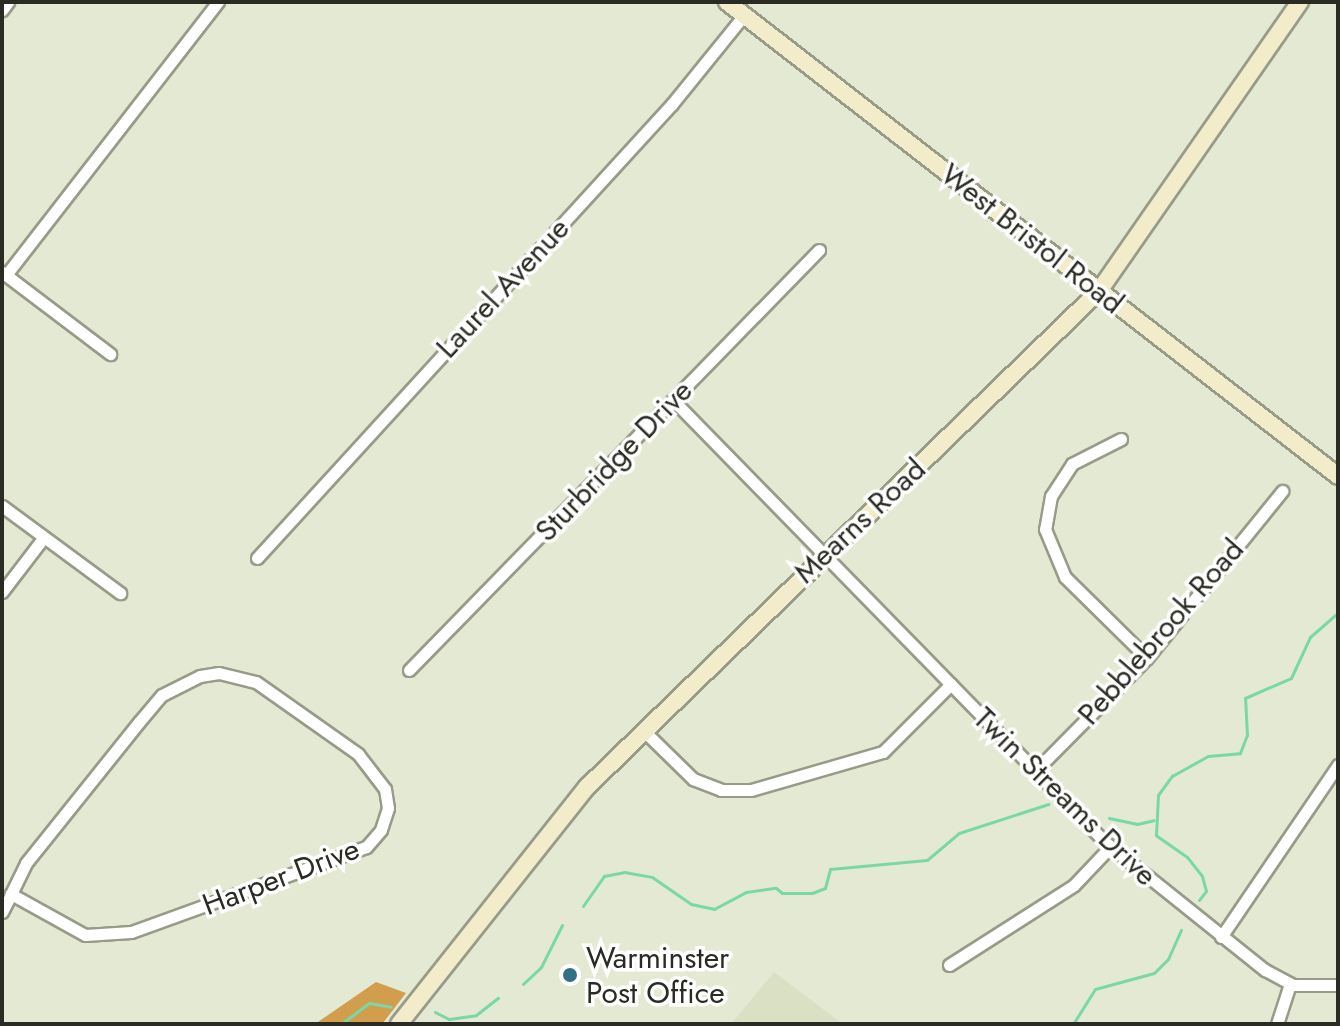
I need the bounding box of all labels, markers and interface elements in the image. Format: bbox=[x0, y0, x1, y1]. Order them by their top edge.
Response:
street label: West Bristol Road bbox=[933, 156, 1131, 322]
street label: Laurel Avenue bbox=[429, 211, 577, 365]
street label: Sturbridge Drive bbox=[528, 373, 700, 549]
street label: Mearns Road bbox=[787, 451, 933, 591]
street label: Pebblebrook Road bbox=[1071, 532, 1251, 732]
street label: Twin Streams Drive bbox=[966, 701, 1164, 893]
street label: Harper Drive bbox=[198, 831, 364, 923]
place label: Warminster Post Office bbox=[586, 940, 729, 1010]
marker: Warminster Post Office bbox=[561, 966, 579, 984]

